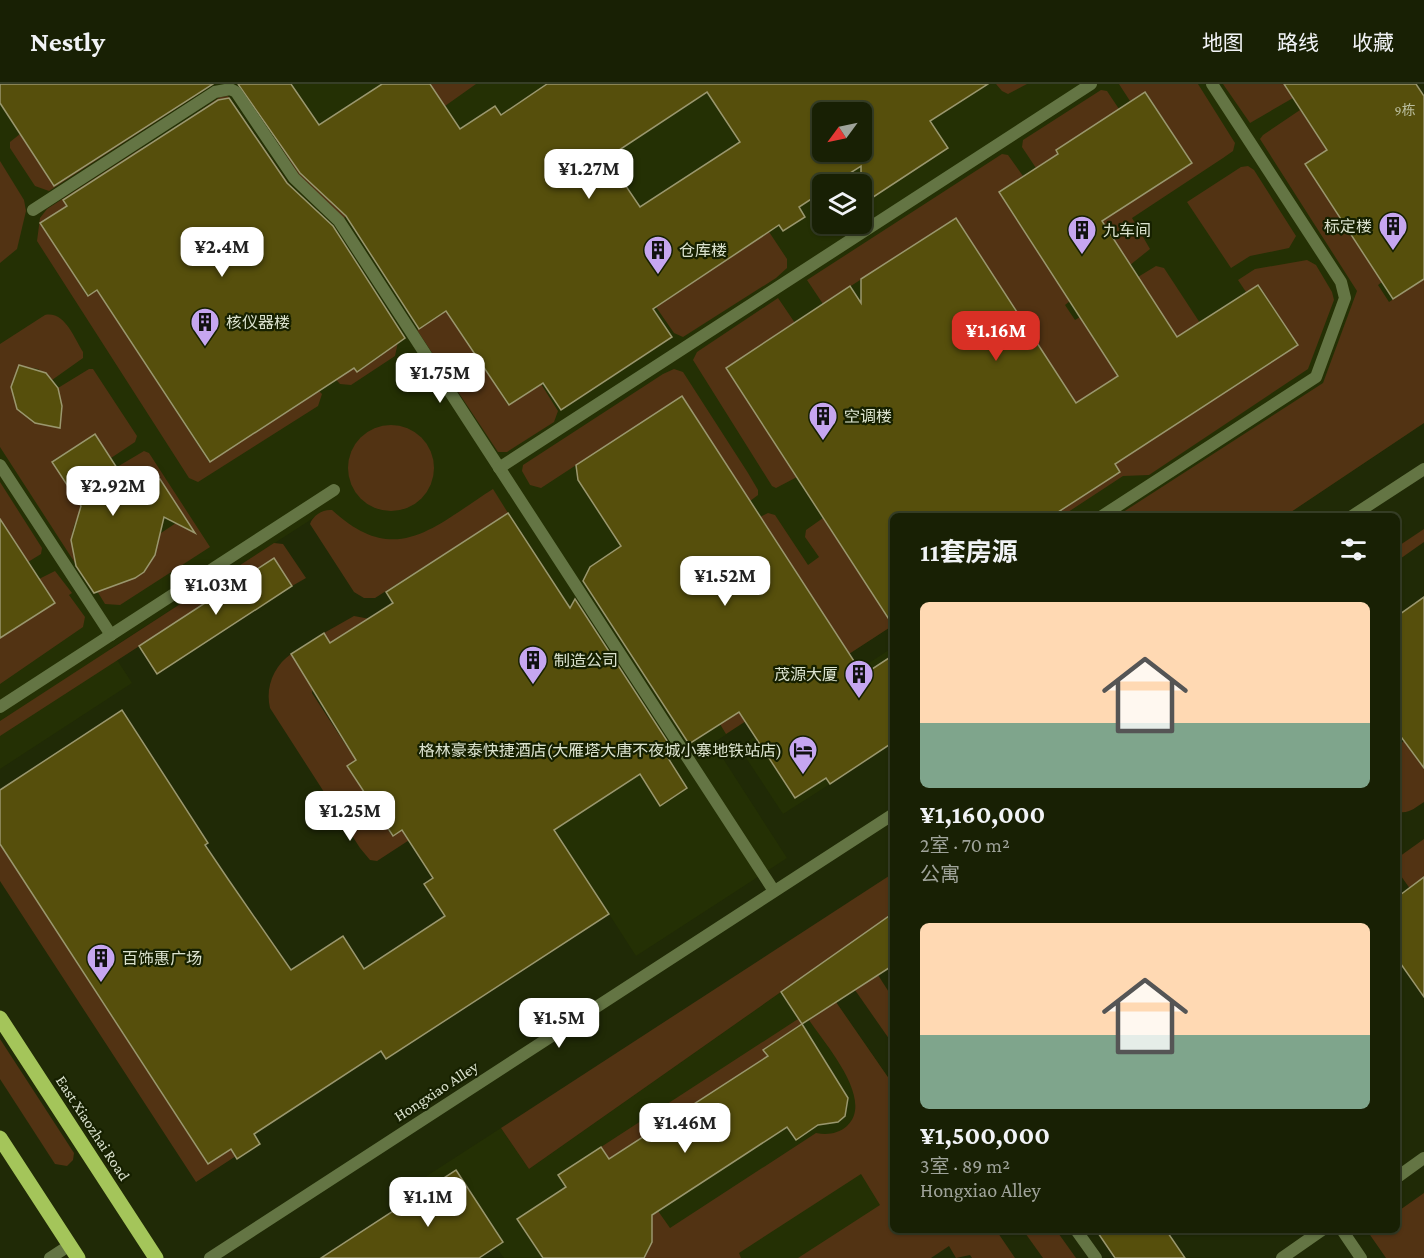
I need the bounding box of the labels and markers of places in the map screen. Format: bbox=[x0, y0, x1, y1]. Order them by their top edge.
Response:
pin: ¥1.27M bbox=[540, 149, 638, 200]
building icon: 标定楼 bbox=[1377, 210, 1409, 252]
building icon: 九车间 bbox=[1066, 214, 1098, 256]
place label: 标定楼 bbox=[1324, 218, 1372, 235]
place label: 九车间 bbox=[1103, 222, 1151, 239]
pin: ¥2.4M bbox=[180, 227, 264, 278]
building icon: 仓库楼 bbox=[642, 234, 674, 276]
place label: 仓库楼 bbox=[679, 242, 727, 259]
building icon: 核仪器楼 bbox=[189, 306, 221, 348]
pin: ¥1.16M bbox=[947, 311, 1045, 362]
place label: 核仪器楼 bbox=[226, 314, 290, 331]
pin: ¥1.75M bbox=[391, 353, 489, 404]
building icon: 空调楼 bbox=[807, 400, 839, 442]
place label: 空调楼 bbox=[844, 408, 892, 425]
pin: ¥2.92M bbox=[64, 466, 162, 517]
pin: ¥1.52M bbox=[676, 556, 774, 607]
pin: ¥1.03M bbox=[167, 565, 265, 616]
building icon: 制造公司 bbox=[517, 644, 549, 686]
place label: 制造公司 bbox=[554, 652, 618, 669]
building icon: 茂源大厦 bbox=[843, 658, 875, 700]
place label: 茂源大厦 bbox=[774, 666, 838, 683]
hotel icon: 格林豪泰快捷酒店(大雁塔大唐不夜城小寨地铁站店) bbox=[787, 734, 819, 776]
place label: 格林豪泰快捷酒店(大雁塔大唐不夜城小寨地铁站店) bbox=[419, 742, 782, 760]
pin: ¥1.25M bbox=[301, 791, 399, 842]
building icon: 百饰惠广场 bbox=[85, 942, 117, 984]
place label: 百饰惠广场 bbox=[122, 950, 202, 967]
pin: ¥1.5M bbox=[517, 998, 601, 1049]
pin: ¥1.46M bbox=[636, 1103, 734, 1154]
pin: ¥1.1M bbox=[386, 1177, 470, 1228]

